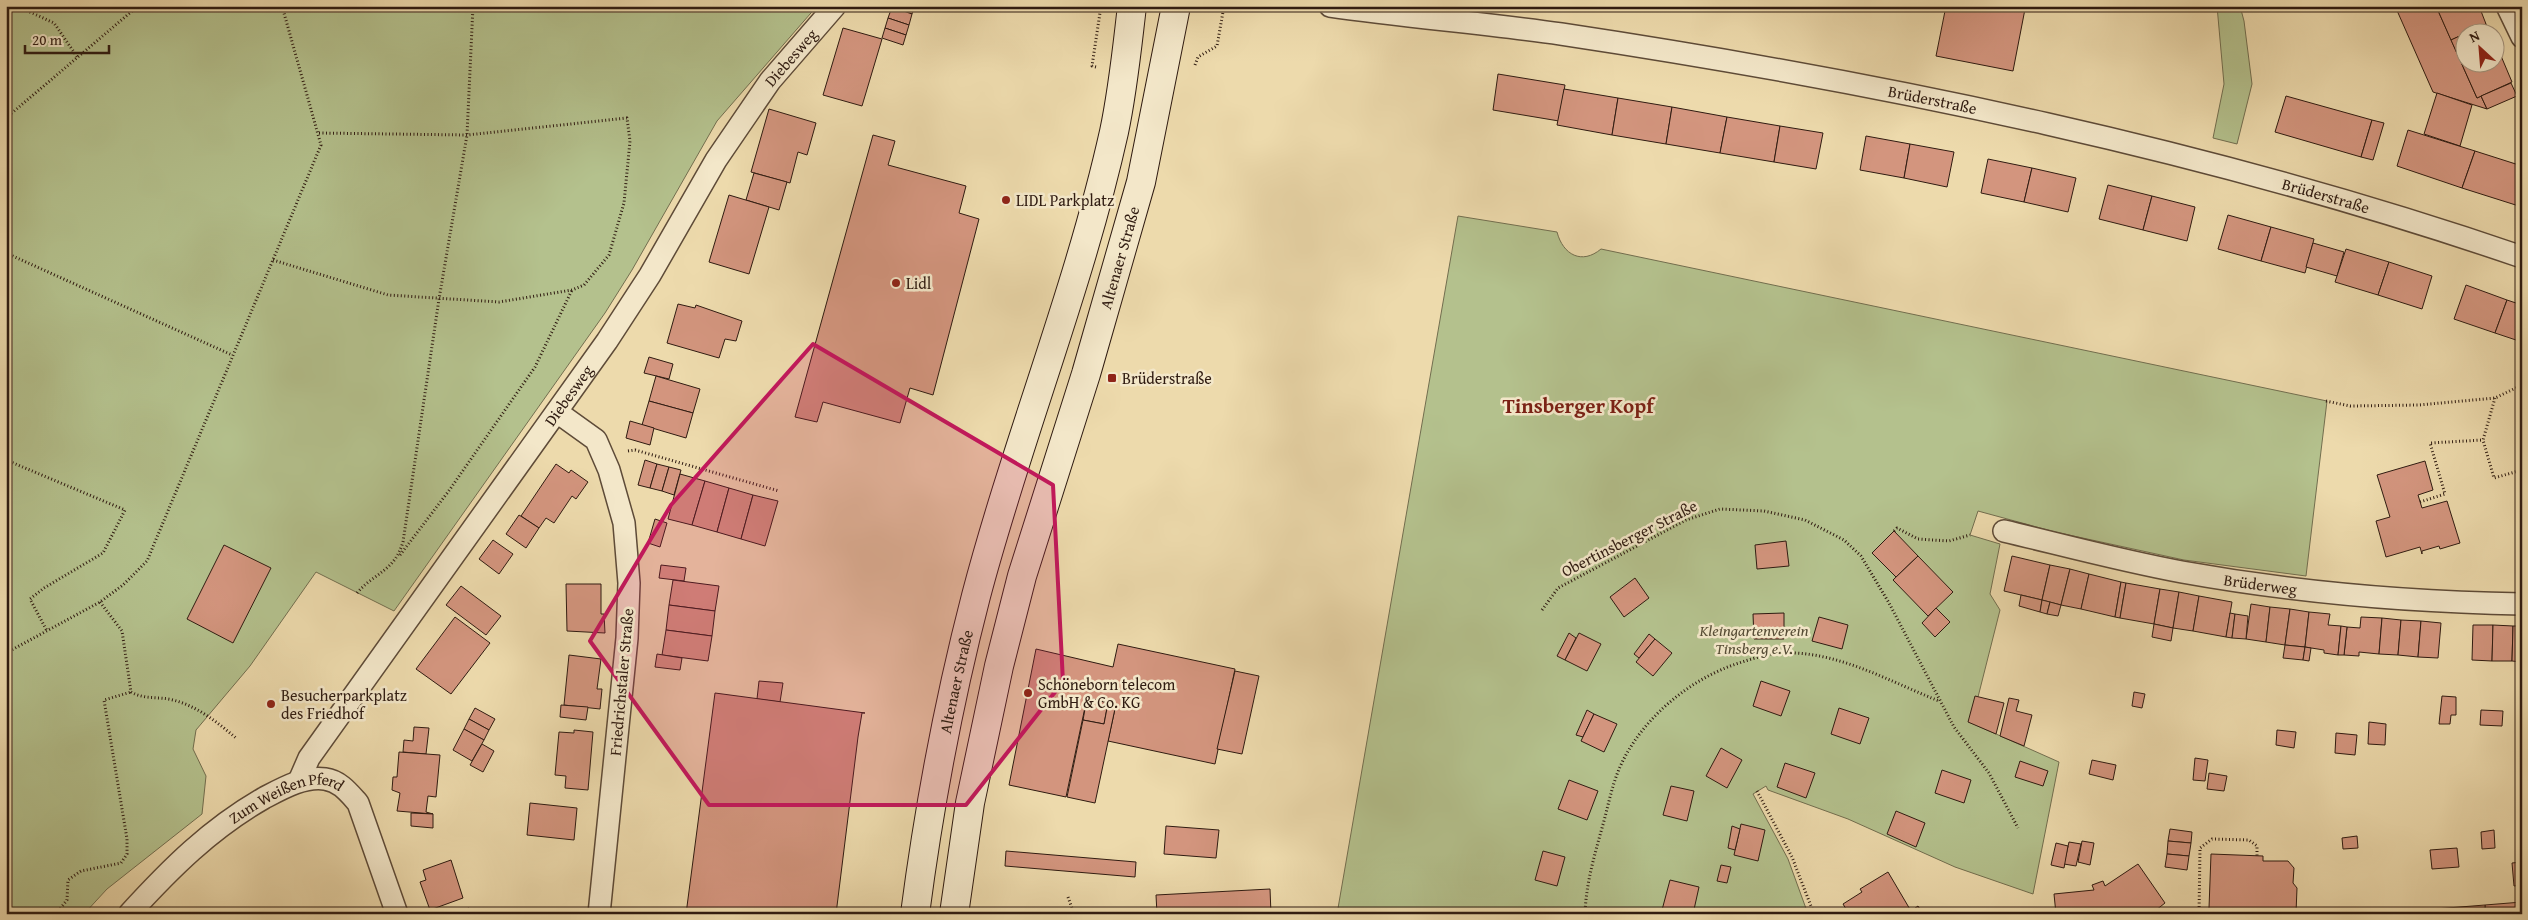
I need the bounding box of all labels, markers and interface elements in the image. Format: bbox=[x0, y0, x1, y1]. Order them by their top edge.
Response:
scale bar bbox=[25, 22, 109, 54]
north arrow bbox=[2456, 22, 2506, 72]
street label: Diebesweg bbox=[758, 23, 823, 92]
text: N bbox=[2466, 25, 2483, 47]
text: 20 m bbox=[32, 29, 63, 50]
street label: Brüderstraße bbox=[1886, 79, 1979, 120]
street label: Brüderstraße bbox=[2279, 171, 2372, 219]
place label: LIDL Parkplatz bbox=[1016, 188, 1114, 212]
marker: LIDL Parkplatz bbox=[1000, 194, 1012, 206]
street label: Altenaer Straße bbox=[1093, 203, 1145, 312]
place label: Lidl bbox=[906, 271, 932, 295]
marker: Lidl bbox=[890, 277, 902, 289]
street label: Diebesweg bbox=[538, 360, 599, 431]
place label: Brüderstraße bbox=[1122, 366, 1212, 390]
marker: Brüderstraße bbox=[1106, 372, 1118, 384]
district label: Tinsberger Kopf bbox=[1502, 390, 1656, 421]
street label: Obertinsberger Straße bbox=[1557, 493, 1701, 583]
street label: Brüderweg bbox=[2222, 567, 2298, 601]
street label: Friedrichstaler Straße bbox=[603, 607, 639, 757]
park label: Kleingartenverein Tinsberg e.V. bbox=[1698, 618, 1809, 660]
street label: Altenaer Straße bbox=[933, 627, 979, 736]
place label: Schöneborn telecom GmbH & Co. KG bbox=[1038, 672, 1175, 714]
place label: Besucherparkplatz des Friedhof bbox=[281, 683, 407, 725]
marker: Schöneborn telecom GmbH & Co. KG bbox=[1022, 687, 1034, 699]
marker: Besucherparkplatz des Friedhof bbox=[265, 698, 277, 710]
street label: Zum Weißen Pferd bbox=[223, 766, 350, 829]

